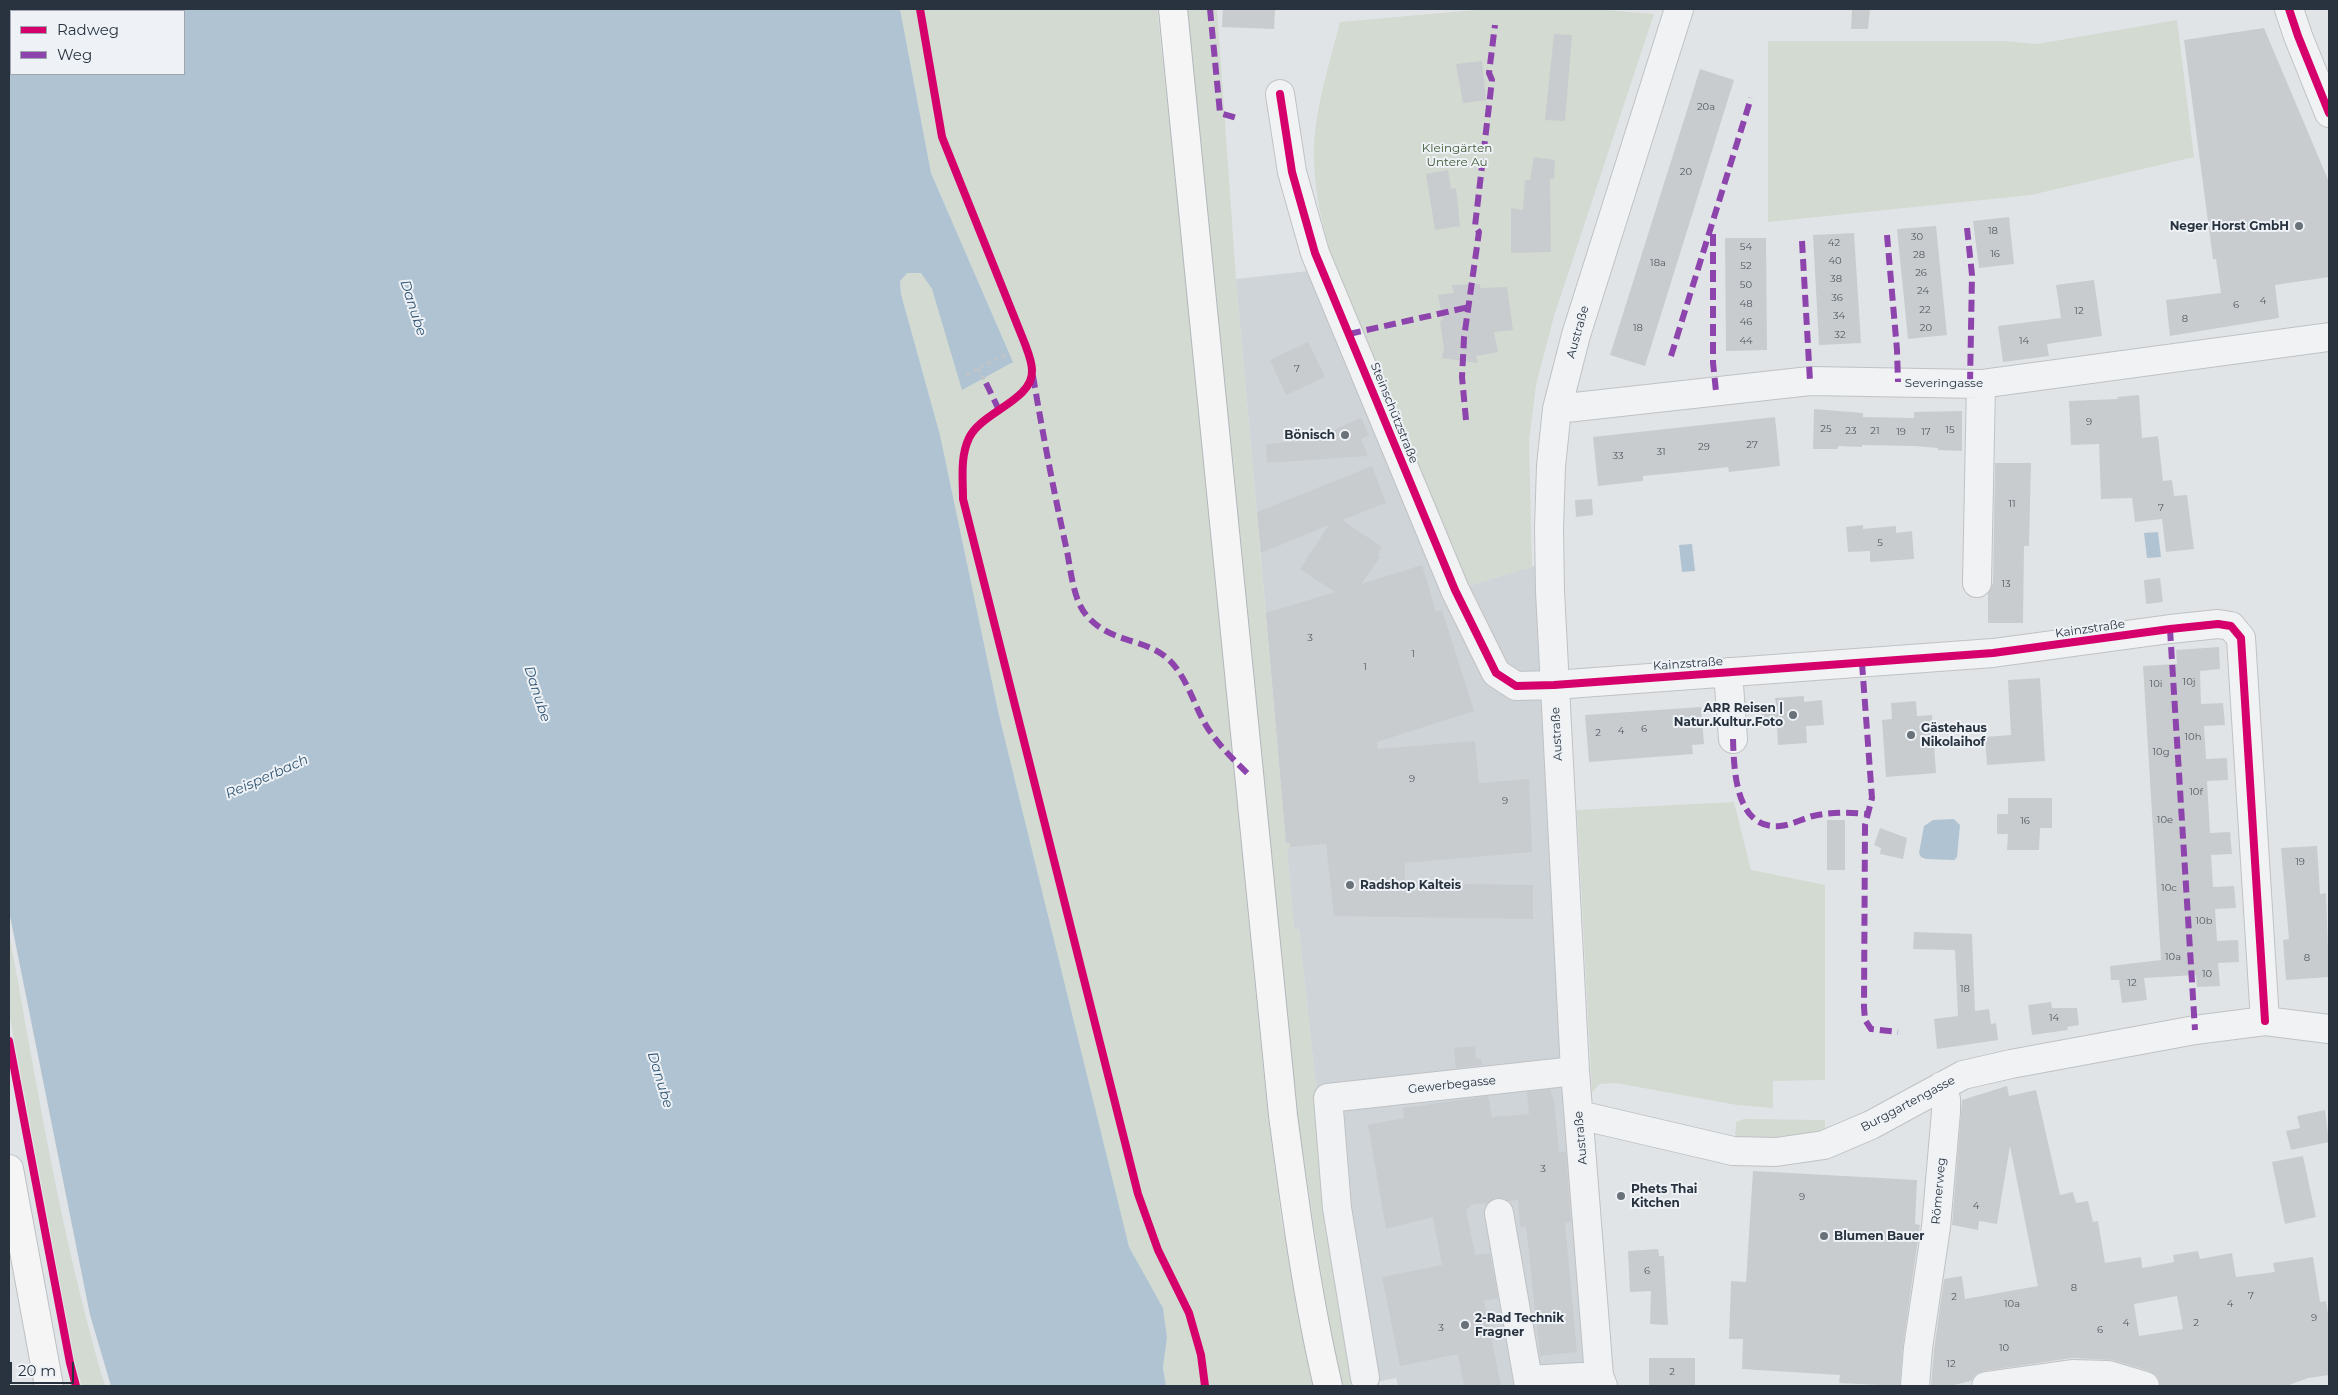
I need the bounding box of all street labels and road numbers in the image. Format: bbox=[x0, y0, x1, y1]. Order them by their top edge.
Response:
street label: Austraße bbox=[1564, 304, 1592, 360]
street label: Steinschützstraße bbox=[1367, 360, 1421, 466]
street label: Severingasse bbox=[1905, 376, 1983, 390]
street label: Kainzstraße bbox=[2054, 617, 2126, 641]
street label: Kainzstraße bbox=[1652, 654, 1724, 674]
street label: Austraße bbox=[1548, 707, 1566, 761]
street label: Gewerbegasse bbox=[1407, 1073, 1497, 1097]
street label: Burggartengasse bbox=[1858, 1073, 1958, 1135]
street label: Austraße bbox=[1571, 1111, 1591, 1165]
street label: Römerweg bbox=[1929, 1157, 1949, 1225]

